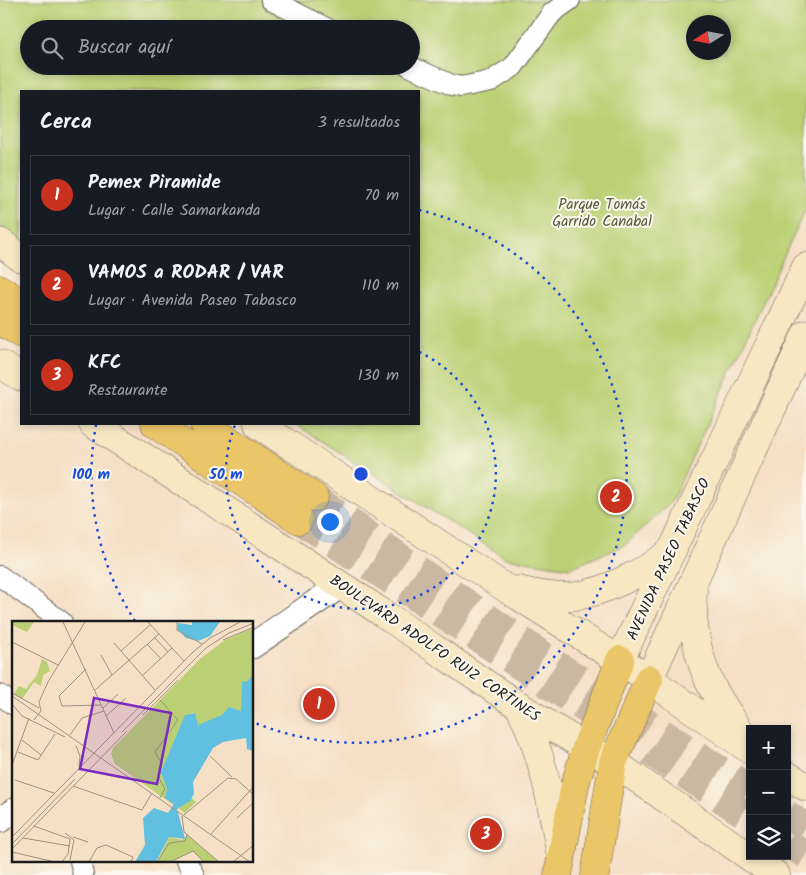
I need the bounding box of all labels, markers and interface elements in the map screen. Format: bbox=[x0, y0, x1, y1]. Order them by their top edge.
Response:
north arrow bbox=[686, 15, 731, 60]
search box bbox=[20, 20, 420, 75]
text: Buscar aquí bbox=[78, 33, 170, 63]
icon: search bbox=[38, 34, 66, 62]
text: Cerca bbox=[40, 106, 92, 139]
text: 3 resultados bbox=[318, 110, 400, 135]
text: Pemex Piramide bbox=[88, 168, 221, 198]
text: 1 bbox=[55, 183, 59, 208]
text: 70 m bbox=[364, 183, 399, 208]
park label: Parque Tomás Garrido Canabal bbox=[552, 193, 652, 234]
text: Lugar · Calle Samarkanda bbox=[88, 198, 261, 223]
text: VAMOS a RODAR / VAR bbox=[88, 258, 284, 288]
text: 2 bbox=[52, 273, 62, 298]
text: 110 m bbox=[362, 273, 399, 298]
text: Lugar · Avenida Paseo Tabasco bbox=[88, 288, 296, 313]
text: KFC bbox=[88, 348, 121, 378]
text: 3 bbox=[53, 363, 61, 388]
text: 130 m bbox=[358, 363, 399, 388]
text: Restaurante bbox=[88, 378, 167, 403]
text: 100 m bbox=[72, 463, 110, 487]
text: 50 m bbox=[208, 463, 243, 487]
centre of rings bbox=[352, 465, 370, 483]
street label: AVENIDA PASEO TABASCO bbox=[621, 474, 717, 645]
pin: 2 bbox=[600, 478, 632, 516]
your location bbox=[317, 509, 343, 535]
street label: BOULEVARD ADOLFO RUIZ CORTINES bbox=[324, 569, 545, 729]
inset map bbox=[12, 621, 254, 862]
pin: 1 bbox=[303, 685, 335, 723]
map controls bbox=[746, 725, 791, 860]
button: + bbox=[746, 725, 791, 770]
button: − bbox=[746, 770, 791, 815]
pin: 3 bbox=[470, 815, 502, 853]
button: layers bbox=[746, 815, 791, 860]

